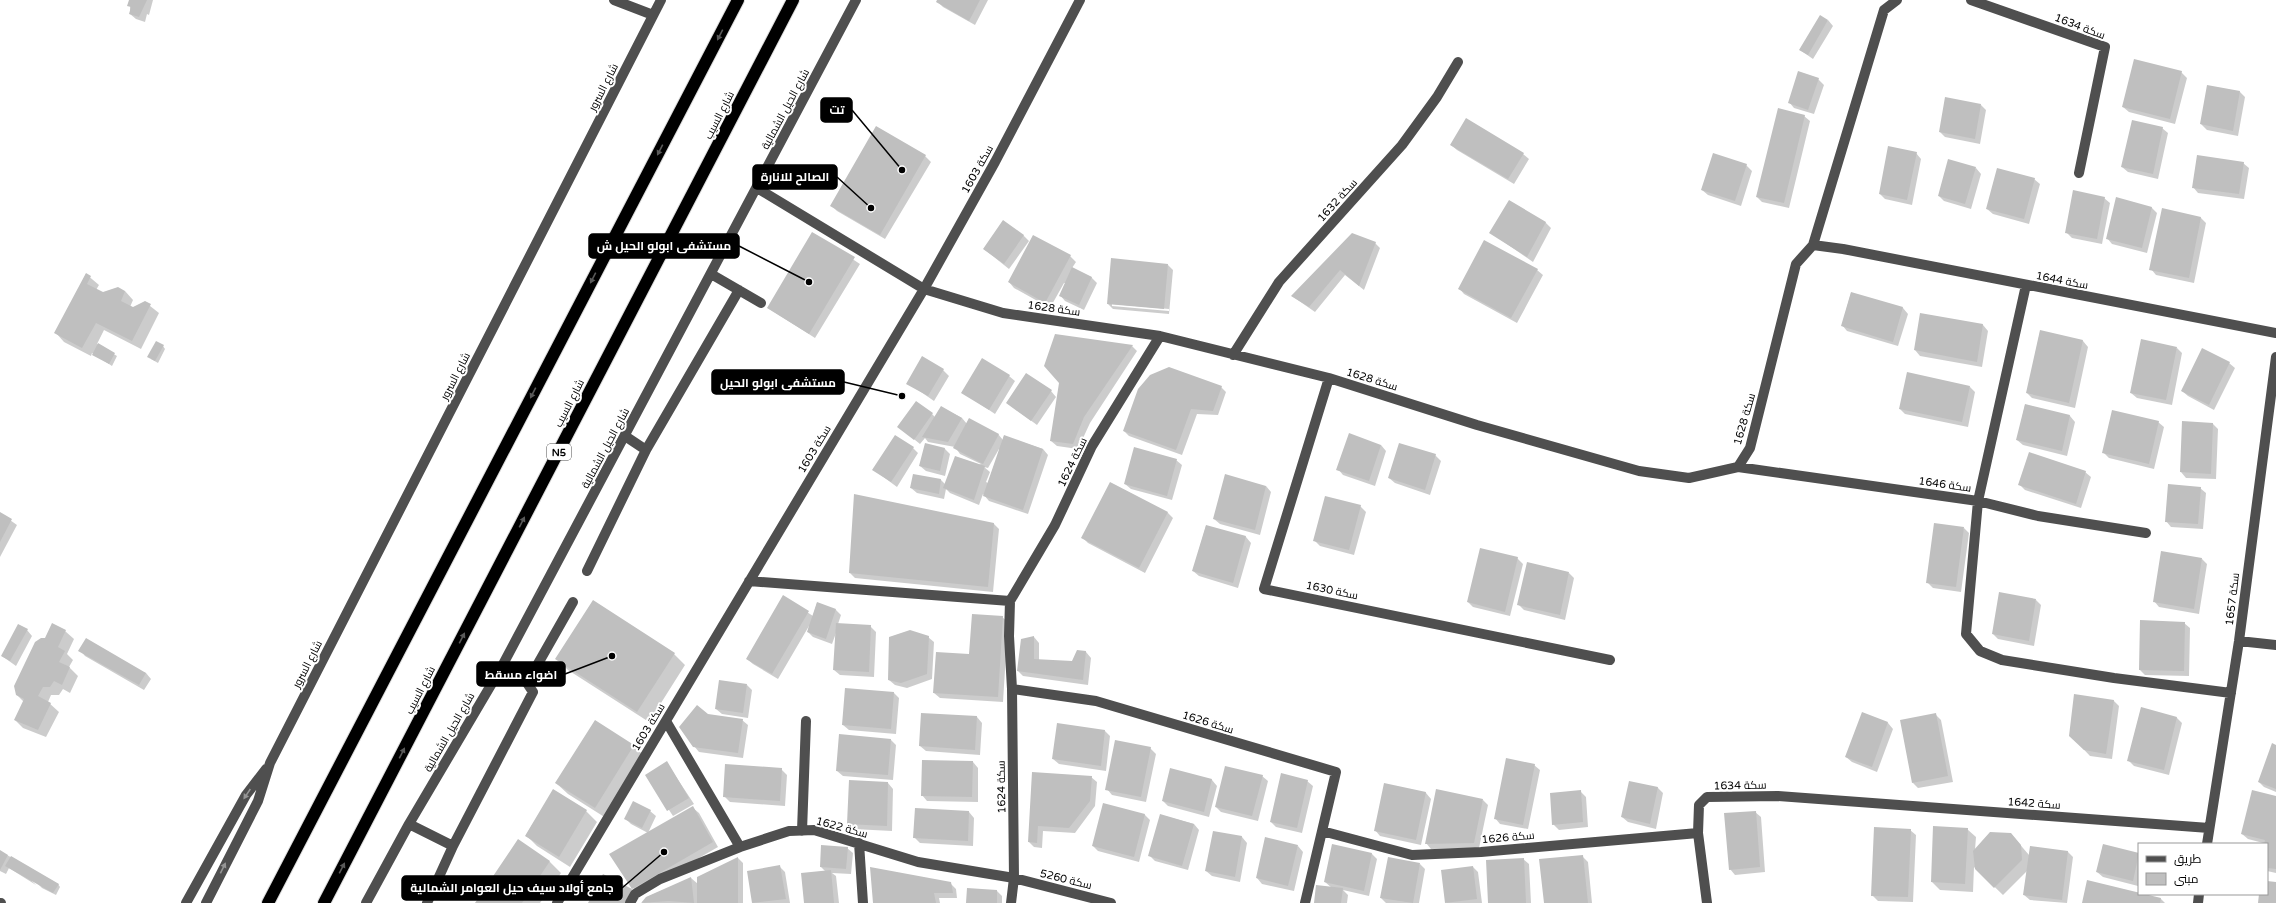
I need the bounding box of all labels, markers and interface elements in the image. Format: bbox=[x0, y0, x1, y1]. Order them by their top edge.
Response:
street label: سكة 1634 bbox=[2053, 11, 2107, 42]
one-way arrow bbox=[716, 29, 723, 40]
street label: شارع السرور bbox=[585, 61, 622, 115]
street label: شارع الحيل الشمالية bbox=[759, 67, 813, 152]
street label: شارع السيب bbox=[702, 89, 738, 142]
callout: تت bbox=[821, 98, 852, 122]
text: تت bbox=[830, 103, 845, 117]
street label: سكة 1603 bbox=[959, 143, 996, 196]
one-way arrow bbox=[656, 144, 663, 156]
callout: الصالح للانارة bbox=[753, 165, 837, 189]
text: الصالح للانارة bbox=[761, 170, 829, 186]
street label: سكة 1632 bbox=[1315, 176, 1360, 224]
callout: مستشفى ابولو الحيل ش bbox=[589, 234, 739, 258]
text: مستشفى ابولو الحيل ش bbox=[597, 239, 731, 254]
street label: سكة 1644 bbox=[2035, 269, 2089, 292]
one-way arrow bbox=[590, 272, 597, 284]
street label: سكة 1628 bbox=[1027, 298, 1081, 319]
street label: شارع السرور bbox=[437, 350, 474, 404]
street label: سكة 1628 bbox=[1345, 365, 1399, 393]
callout: مستشفى ابولو الحيل bbox=[712, 370, 844, 394]
text: مستشفى ابولو الحيل bbox=[720, 376, 836, 391]
street label: شارع السيب bbox=[552, 377, 588, 430]
one-way arrow bbox=[530, 387, 537, 399]
street label: سكة 1628 bbox=[1731, 392, 1758, 447]
street label: شارع الحيل الشمالية bbox=[579, 406, 633, 491]
street label: سكة 1603 bbox=[795, 423, 834, 475]
street label: سكة 1624 bbox=[1055, 435, 1090, 489]
road number: N5 bbox=[547, 444, 571, 460]
street label: سكة 1646 bbox=[1918, 474, 1972, 495]
one-way arrow bbox=[519, 517, 525, 528]
street label: سكة 1657 bbox=[2223, 572, 2242, 626]
street label: سكة 1630 bbox=[1305, 579, 1359, 602]
one-way arrow bbox=[459, 632, 465, 643]
street label: شارع السرور bbox=[289, 638, 326, 692]
callout: اضواء مسقط bbox=[477, 662, 565, 686]
street label: شارع السيب bbox=[403, 664, 439, 717]
text: اضواء مسقط bbox=[485, 668, 557, 683]
street label: شارع الحيل الشمالية bbox=[421, 690, 478, 775]
street label: سكة 1603 bbox=[629, 701, 668, 753]
street label: سكة 1626 bbox=[1181, 708, 1235, 736]
one-way arrow bbox=[399, 747, 405, 759]
street label: سكة 1624 bbox=[995, 760, 1008, 814]
street label: سكة 1634 bbox=[1713, 779, 1767, 792]
one-way arrow bbox=[243, 789, 251, 800]
street label: سكة 1642 bbox=[2007, 795, 2061, 812]
street label: سكة 1622 bbox=[814, 814, 869, 841]
street label: سكة 1626 bbox=[1481, 829, 1535, 846]
legend bbox=[2138, 843, 2268, 895]
text: طريق bbox=[2174, 852, 2202, 866]
one-way arrow bbox=[220, 862, 226, 874]
one-way arrow bbox=[339, 863, 345, 874]
street label: سكة 5260 bbox=[1038, 867, 1093, 892]
text: مبنى bbox=[2174, 872, 2199, 886]
callout: جامع أولاد سيف حيل العوامر الشمالية bbox=[402, 876, 622, 900]
text: جامع أولاد سيف حيل العوامر الشمالية bbox=[410, 880, 614, 897]

